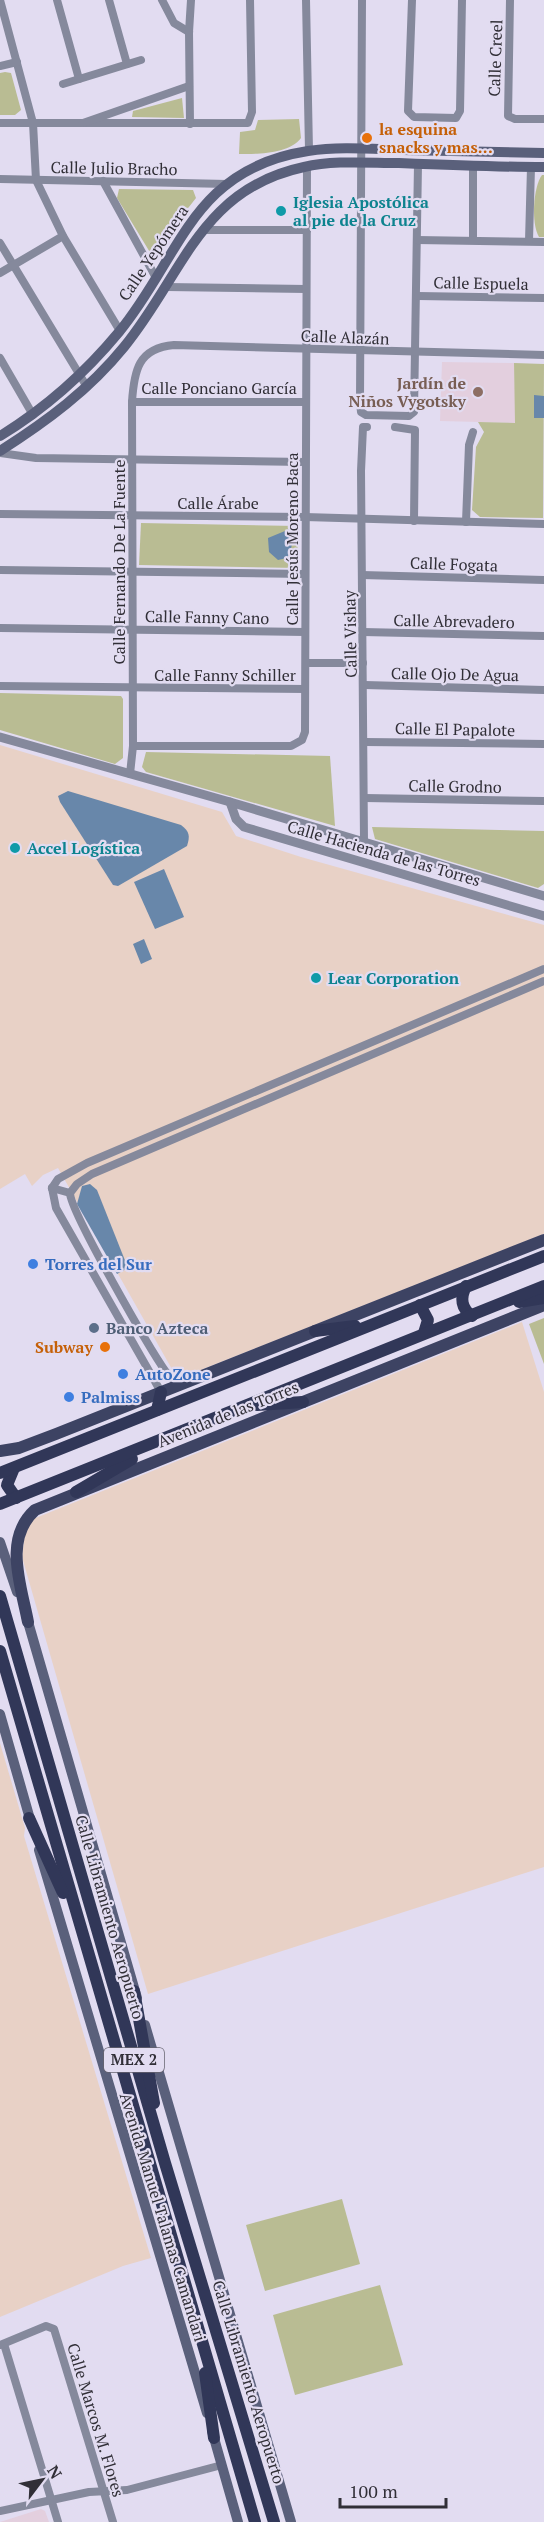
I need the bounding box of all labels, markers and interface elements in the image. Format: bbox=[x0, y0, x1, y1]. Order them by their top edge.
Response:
street label: Calle Creel bbox=[483, 19, 507, 97]
place label: la esquina snacks y mas... bbox=[379, 118, 493, 158]
marker: la esquina snacks y mas... bbox=[360, 131, 374, 145]
street label: Calle Julio Bracho bbox=[50, 156, 178, 180]
place label: Iglesia Apostólica al pie de la Cruz bbox=[293, 191, 429, 231]
street label: Calle Yepómera bbox=[113, 201, 193, 305]
marker: Iglesia Apostólica al pie de la Cruz bbox=[274, 204, 288, 218]
street label: Calle Espuela bbox=[433, 271, 529, 295]
street label: Calle Alazán bbox=[300, 324, 390, 350]
place label: Jardín de Niños Vygotsky bbox=[348, 372, 467, 412]
street label: Calle Ponciano García bbox=[141, 377, 297, 399]
marker: Jardín de Niños Vygotsky bbox=[471, 385, 485, 399]
street label: Calle Jesús Moreno Baca bbox=[281, 453, 303, 626]
street label: Calle Fernando De La Fuente bbox=[108, 460, 130, 665]
street label: Calle Árabe bbox=[177, 492, 259, 514]
street label: Calle Fogata bbox=[410, 551, 498, 577]
street label: Calle Vishay bbox=[338, 589, 362, 678]
street label: Calle Fanny Cano bbox=[145, 605, 270, 629]
street label: Calle Abrevadero bbox=[393, 609, 515, 633]
street label: Calle Ojo De Agua bbox=[391, 662, 519, 686]
street label: Calle Fanny Schiller bbox=[154, 664, 297, 686]
street label: Calle El Papalote bbox=[395, 717, 515, 741]
street label: Calle Grodno bbox=[408, 774, 502, 798]
street label: Calle Hacienda de las Torres bbox=[285, 815, 483, 891]
place label: Accel Logística bbox=[27, 837, 140, 859]
marker: Accel Logística bbox=[8, 841, 22, 855]
place label: Lear Corporation bbox=[328, 967, 460, 989]
marker: Lear Corporation bbox=[309, 971, 323, 985]
place label: Torres del Sur bbox=[45, 1253, 152, 1275]
marker: Torres del Sur bbox=[26, 1257, 40, 1271]
place label: Banco Azteca bbox=[106, 1317, 208, 1339]
marker: Banco Azteca bbox=[87, 1321, 101, 1335]
place label: Subway bbox=[35, 1336, 94, 1358]
marker: Subway bbox=[98, 1340, 112, 1354]
place label: AutoZone bbox=[135, 1363, 211, 1385]
marker: AutoZone bbox=[116, 1367, 130, 1381]
street label: Avenida de las Torres bbox=[154, 1376, 302, 1452]
place label: Palmiss bbox=[81, 1386, 140, 1408]
marker: Palmiss bbox=[62, 1390, 76, 1404]
street label: Calle Libramiento Aeropuerto bbox=[70, 1812, 150, 2022]
road number: MEX 2 bbox=[104, 2048, 164, 2072]
street label: Avenida Manuel Talamas Camandari bbox=[115, 2090, 211, 2344]
street label: Calle Libramiento Aeropuerto bbox=[208, 2278, 291, 2487]
street label: Calle Marcos M. Flores bbox=[62, 2340, 130, 2500]
north arrow bbox=[12, 2450, 72, 2510]
text: N bbox=[42, 2461, 67, 2483]
scale bar bbox=[340, 2471, 446, 2509]
text: 100 m bbox=[349, 2479, 398, 2503]

